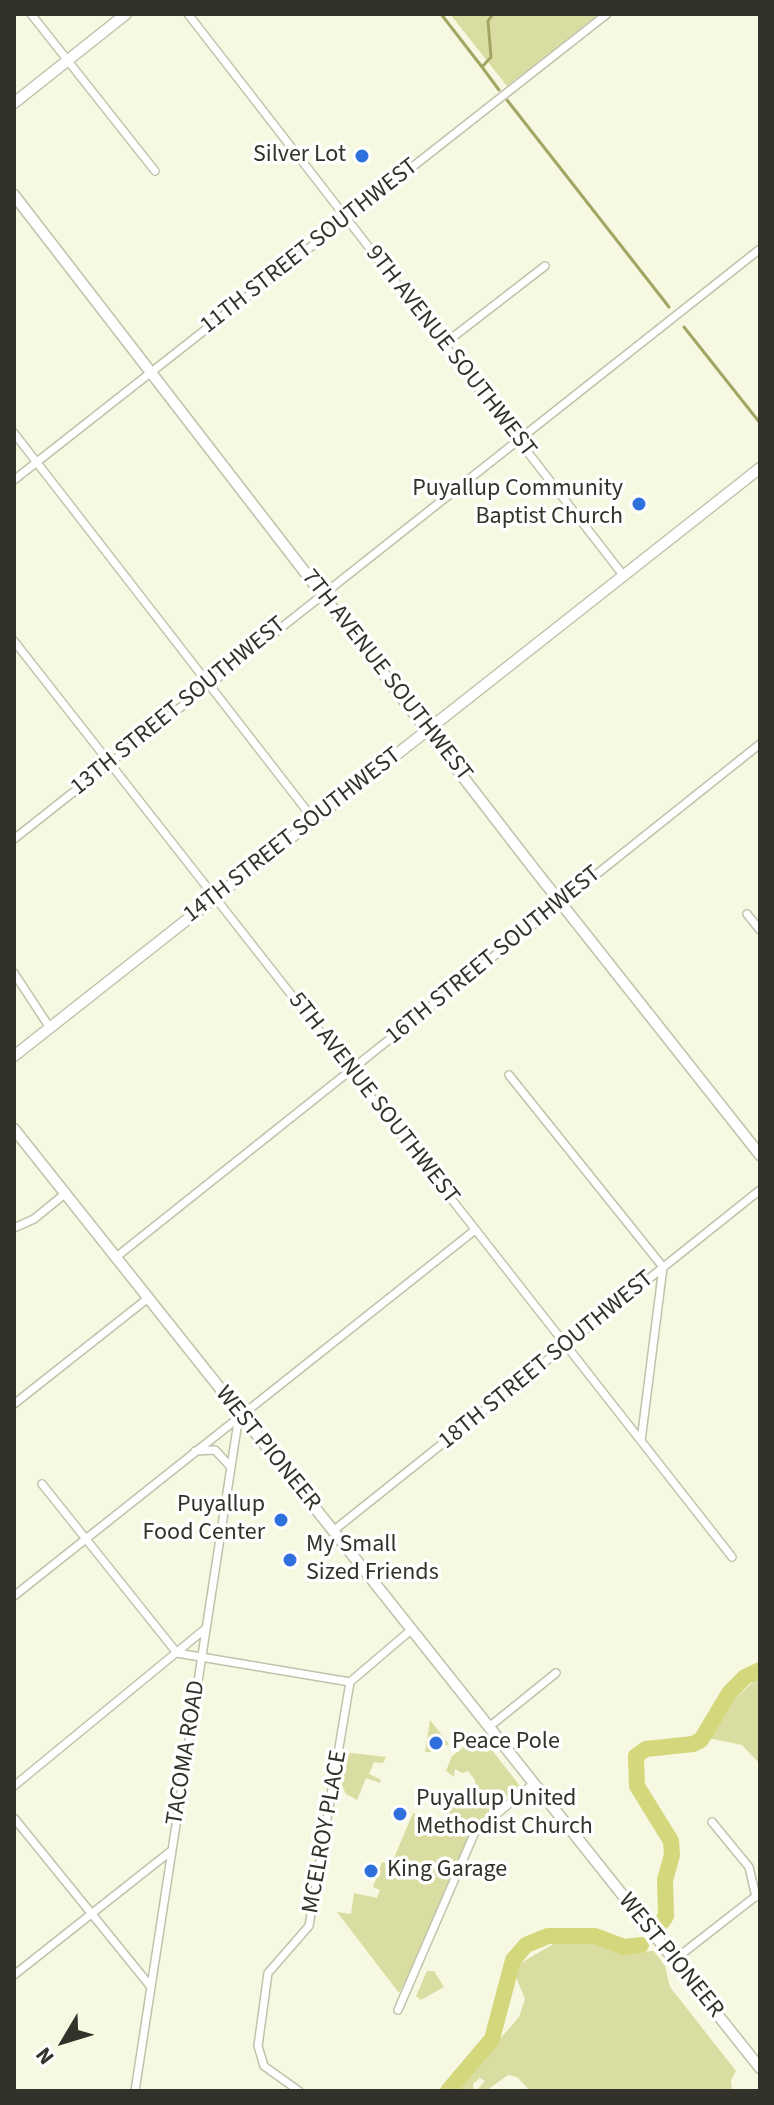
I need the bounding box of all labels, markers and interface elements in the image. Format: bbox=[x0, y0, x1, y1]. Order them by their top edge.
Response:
place label: Silver Lot bbox=[253, 142, 346, 170]
marker: Silver Lot bbox=[353, 147, 371, 165]
street label: 11TH STREET SOUTHWEST bbox=[195, 153, 425, 341]
street label: 9TH AVENUE SOUTHWEST bbox=[358, 240, 542, 464]
place label: Puyallup Community Baptist Church bbox=[412, 476, 623, 532]
marker: Puyallup Community Baptist Church bbox=[630, 495, 648, 513]
street label: 7TH AVENUE SOUTHWEST bbox=[294, 564, 478, 788]
street label: 13TH STREET SOUTHWEST bbox=[66, 611, 292, 803]
street label: 14TH STREET SOUTHWEST bbox=[178, 742, 408, 930]
street label: 16TH STREET SOUTHWEST bbox=[381, 860, 607, 1052]
street label: 5TH AVENUE SOUTHWEST bbox=[281, 987, 465, 1211]
street label: 18TH STREET SOUTHWEST bbox=[434, 1265, 660, 1457]
street label: WEST PIONEER bbox=[208, 1381, 326, 1517]
place label: Puyallup Food Center bbox=[143, 1492, 265, 1548]
marker: Puyallup Food Center bbox=[272, 1511, 290, 1529]
place label: My Small Sized Friends bbox=[306, 1532, 439, 1588]
marker: My Small Sized Friends bbox=[281, 1551, 299, 1569]
street label: TACOMA ROAD bbox=[161, 1679, 213, 1827]
place label: Peace Pole bbox=[452, 1729, 560, 1757]
marker: Peace Pole bbox=[427, 1734, 445, 1752]
street label: MCELROY PLACE bbox=[297, 1748, 355, 1916]
place label: Puyallup United Methodist Church bbox=[416, 1786, 593, 1842]
marker: Puyallup United Methodist Church bbox=[391, 1805, 409, 1823]
place label: King Garage bbox=[387, 1857, 507, 1885]
marker: King Garage bbox=[362, 1862, 380, 1880]
street label: WEST PIONEER bbox=[611, 1888, 729, 2024]
north arrow bbox=[24, 2001, 104, 2081]
text: N bbox=[28, 2040, 62, 2071]

